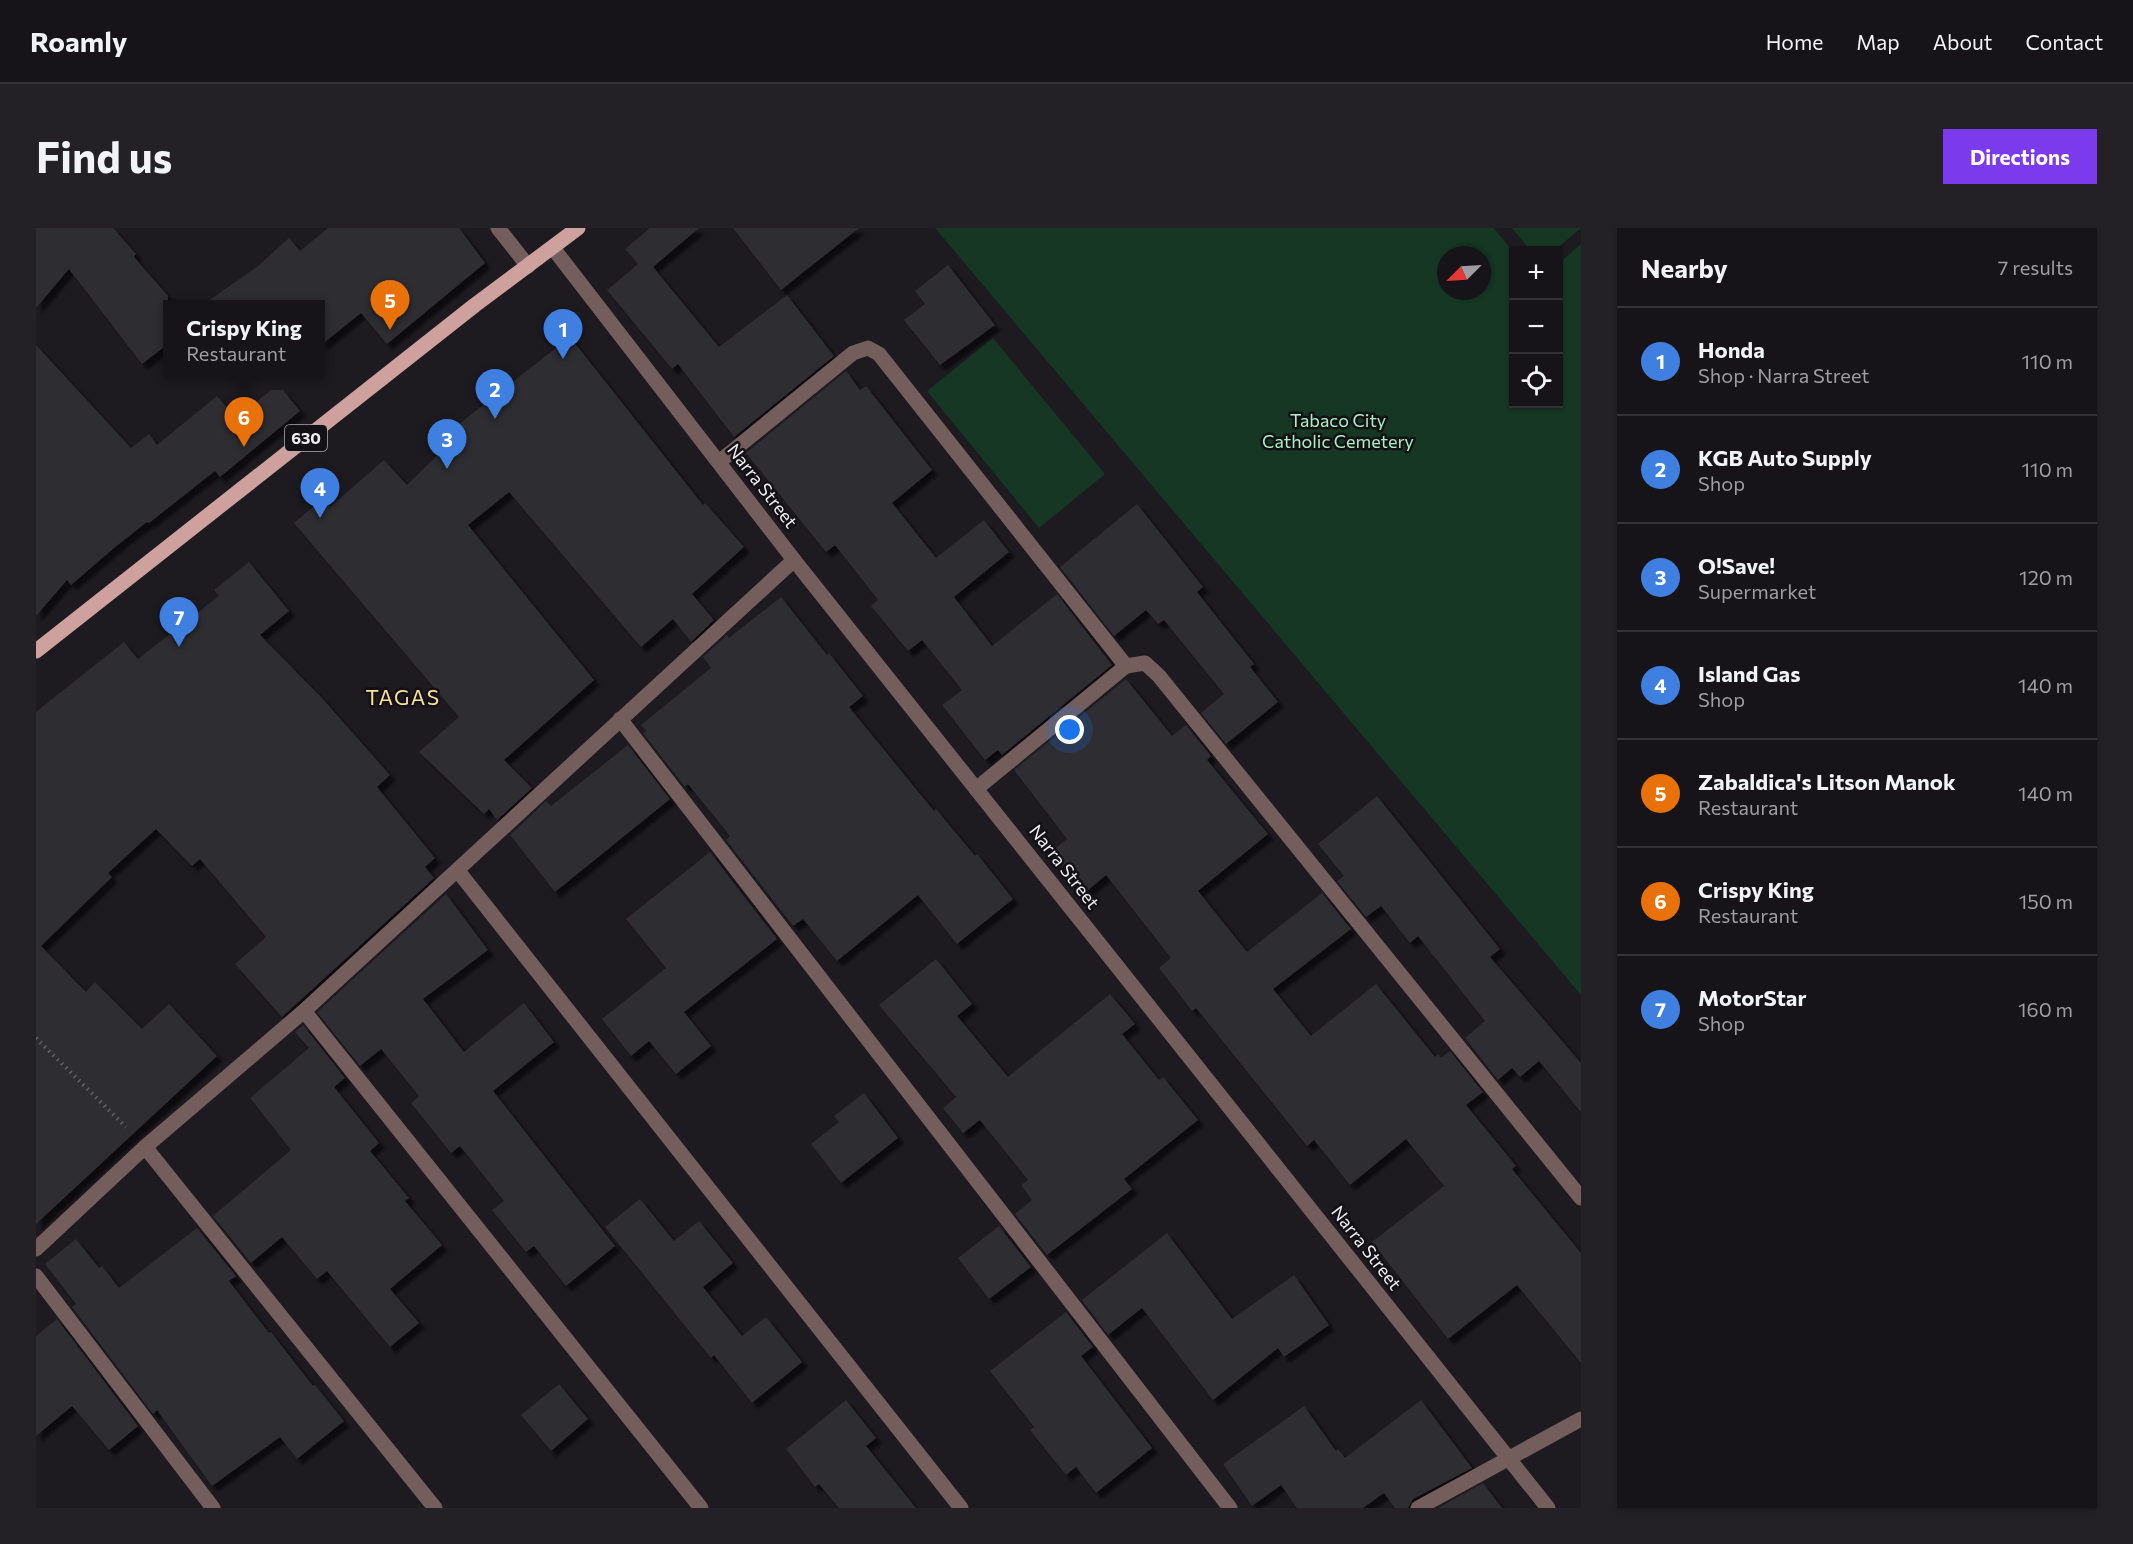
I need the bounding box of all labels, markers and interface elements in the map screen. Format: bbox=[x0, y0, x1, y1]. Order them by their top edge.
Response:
text: Roamly bbox=[30, 24, 127, 58]
text: Home bbox=[1766, 29, 1823, 54]
text: Map bbox=[1856, 29, 1900, 54]
text: About bbox=[1933, 29, 1992, 54]
text: Contact bbox=[2025, 29, 2103, 54]
button: Directions bbox=[1943, 129, 2097, 184]
text: Find us bbox=[36, 130, 172, 182]
north arrow bbox=[1437, 246, 1491, 300]
map controls bbox=[1509, 246, 1563, 408]
button: + bbox=[1509, 246, 1563, 300]
text: Nearby bbox=[1641, 252, 1728, 283]
text: 7 results bbox=[1998, 255, 2073, 279]
pin: 5 bbox=[370, 280, 410, 330]
popup bbox=[163, 300, 325, 378]
button: − bbox=[1509, 300, 1563, 354]
pin: 1 bbox=[544, 310, 582, 359]
text: Crispy King bbox=[186, 314, 302, 341]
text: Honda bbox=[1698, 336, 1765, 363]
text: Restaurant bbox=[186, 341, 286, 365]
text: 1 bbox=[1656, 349, 1665, 373]
text: 110 m bbox=[2022, 349, 2073, 373]
button: locate bbox=[1509, 354, 1563, 408]
text: Shop · Narra Street bbox=[1698, 363, 1870, 387]
pin: 2 bbox=[476, 370, 514, 419]
pin: 6 bbox=[224, 398, 264, 447]
park label: Tabaco City Catholic Cemetery bbox=[1262, 409, 1414, 452]
pin: 3 bbox=[428, 420, 466, 469]
road number: 630 bbox=[285, 425, 327, 451]
street label: Narra Street bbox=[723, 439, 803, 532]
text: KGB Auto Supply bbox=[1698, 444, 1872, 471]
text: 2 bbox=[1655, 457, 1666, 481]
text: 110 m bbox=[2022, 457, 2073, 481]
pin: 4 bbox=[300, 468, 340, 518]
text: Shop bbox=[1698, 471, 1745, 495]
text: O!Save! bbox=[1698, 552, 1775, 579]
text: 3 bbox=[1655, 565, 1666, 589]
text: 120 m bbox=[2019, 565, 2073, 589]
text: Supermarket bbox=[1698, 579, 1816, 603]
pin: 7 bbox=[160, 598, 198, 647]
text: Island Gas bbox=[1698, 660, 1800, 687]
text: 4 bbox=[1654, 673, 1667, 697]
text: 140 m bbox=[2018, 673, 2073, 697]
district label: TAGAS bbox=[365, 684, 441, 709]
text: Shop bbox=[1698, 687, 1745, 711]
your location bbox=[1055, 715, 1084, 744]
text: Zabaldica's Litson Manok bbox=[1698, 768, 1956, 795]
text: 5 bbox=[1655, 781, 1666, 805]
text: 140 m bbox=[2018, 781, 2073, 805]
text: Restaurant bbox=[1698, 795, 1798, 819]
street label: Narra Street bbox=[1025, 820, 1105, 913]
text: Crispy King bbox=[1698, 876, 1814, 903]
text: 6 bbox=[1654, 889, 1667, 913]
text: 150 m bbox=[2019, 889, 2073, 913]
text: Restaurant bbox=[1698, 903, 1798, 927]
text: MotorStar bbox=[1698, 984, 1807, 1011]
text: 7 bbox=[1655, 997, 1666, 1021]
text: 160 m bbox=[2018, 997, 2073, 1021]
text: Shop bbox=[1698, 1011, 1745, 1035]
street label: Narra Street bbox=[1327, 1201, 1407, 1294]

